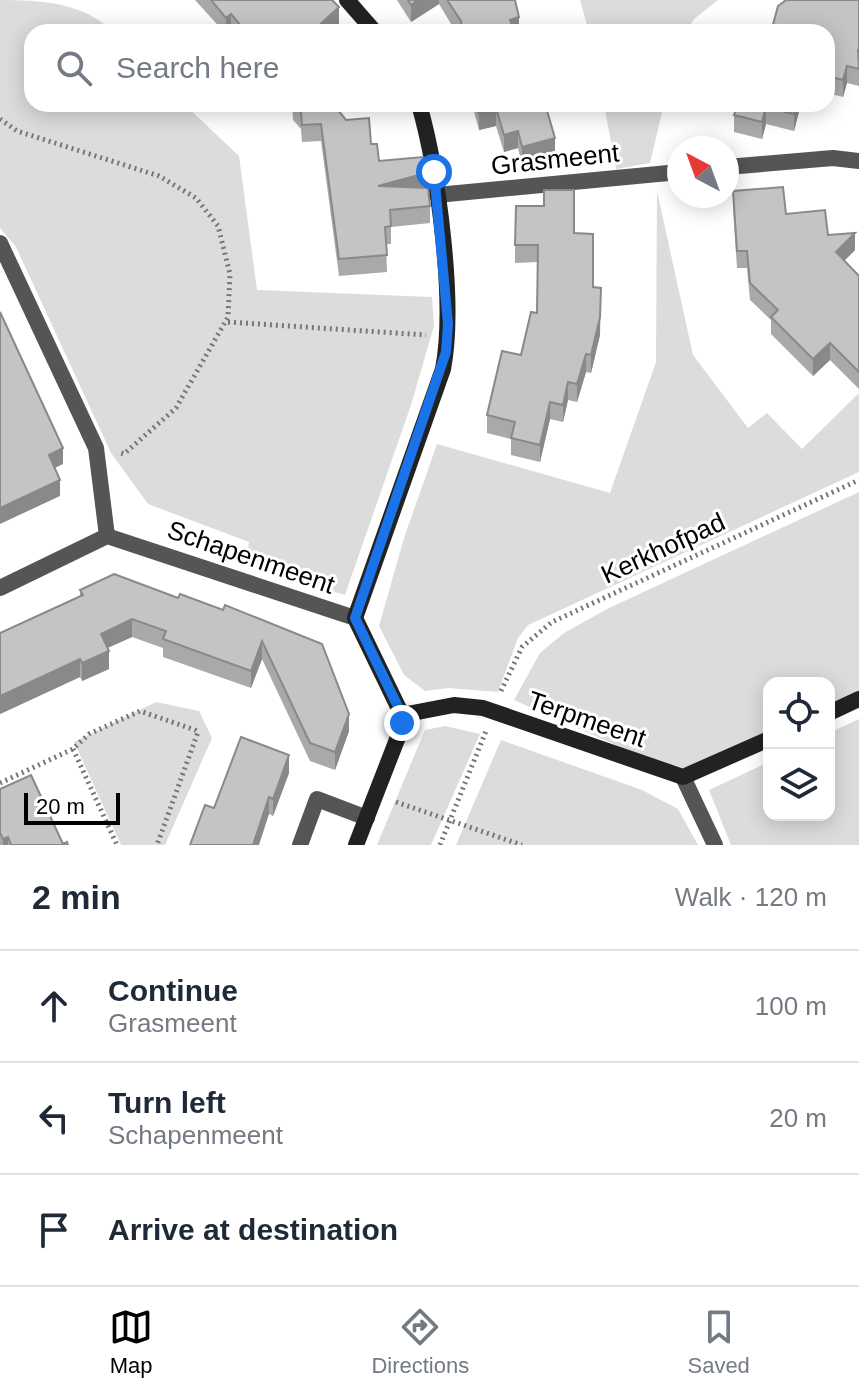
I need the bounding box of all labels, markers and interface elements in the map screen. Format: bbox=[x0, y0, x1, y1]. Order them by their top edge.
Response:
search box bbox=[24, 24, 835, 112]
icon: search bbox=[52, 46, 96, 90]
text: Search here bbox=[116, 51, 279, 84]
north arrow bbox=[667, 136, 739, 208]
street label: Grasmeent bbox=[489, 137, 621, 181]
route start bbox=[416, 154, 452, 190]
street label: Kerkhofpad bbox=[596, 506, 730, 590]
street label: Schapenmeent bbox=[163, 514, 339, 600]
map controls bbox=[763, 677, 835, 821]
button: locate bbox=[763, 677, 835, 749]
street label: Terpmeent bbox=[524, 685, 651, 753]
route end bbox=[384, 705, 420, 741]
button: layers bbox=[763, 749, 835, 821]
scale bar bbox=[24, 789, 120, 825]
text: 20 m bbox=[36, 794, 85, 819]
text: 2 min bbox=[32, 878, 121, 916]
text: Walk · 120 m bbox=[675, 882, 827, 912]
text: Continue bbox=[108, 974, 238, 1007]
icon: ahead bbox=[32, 984, 76, 1028]
text: 100 m bbox=[755, 991, 827, 1021]
text: Grasmeent bbox=[108, 1008, 237, 1038]
text: Turn left bbox=[108, 1086, 226, 1119]
icon: left bbox=[32, 1096, 76, 1140]
text: 20 m bbox=[769, 1103, 827, 1133]
text: Schapenmeent bbox=[108, 1120, 283, 1150]
icon: arrive bbox=[32, 1208, 76, 1252]
text: Arrive at destination bbox=[108, 1213, 398, 1246]
tab: Map bbox=[109, 1305, 153, 1379]
tab: Directions bbox=[371, 1305, 469, 1379]
tab: Saved bbox=[687, 1305, 750, 1379]

